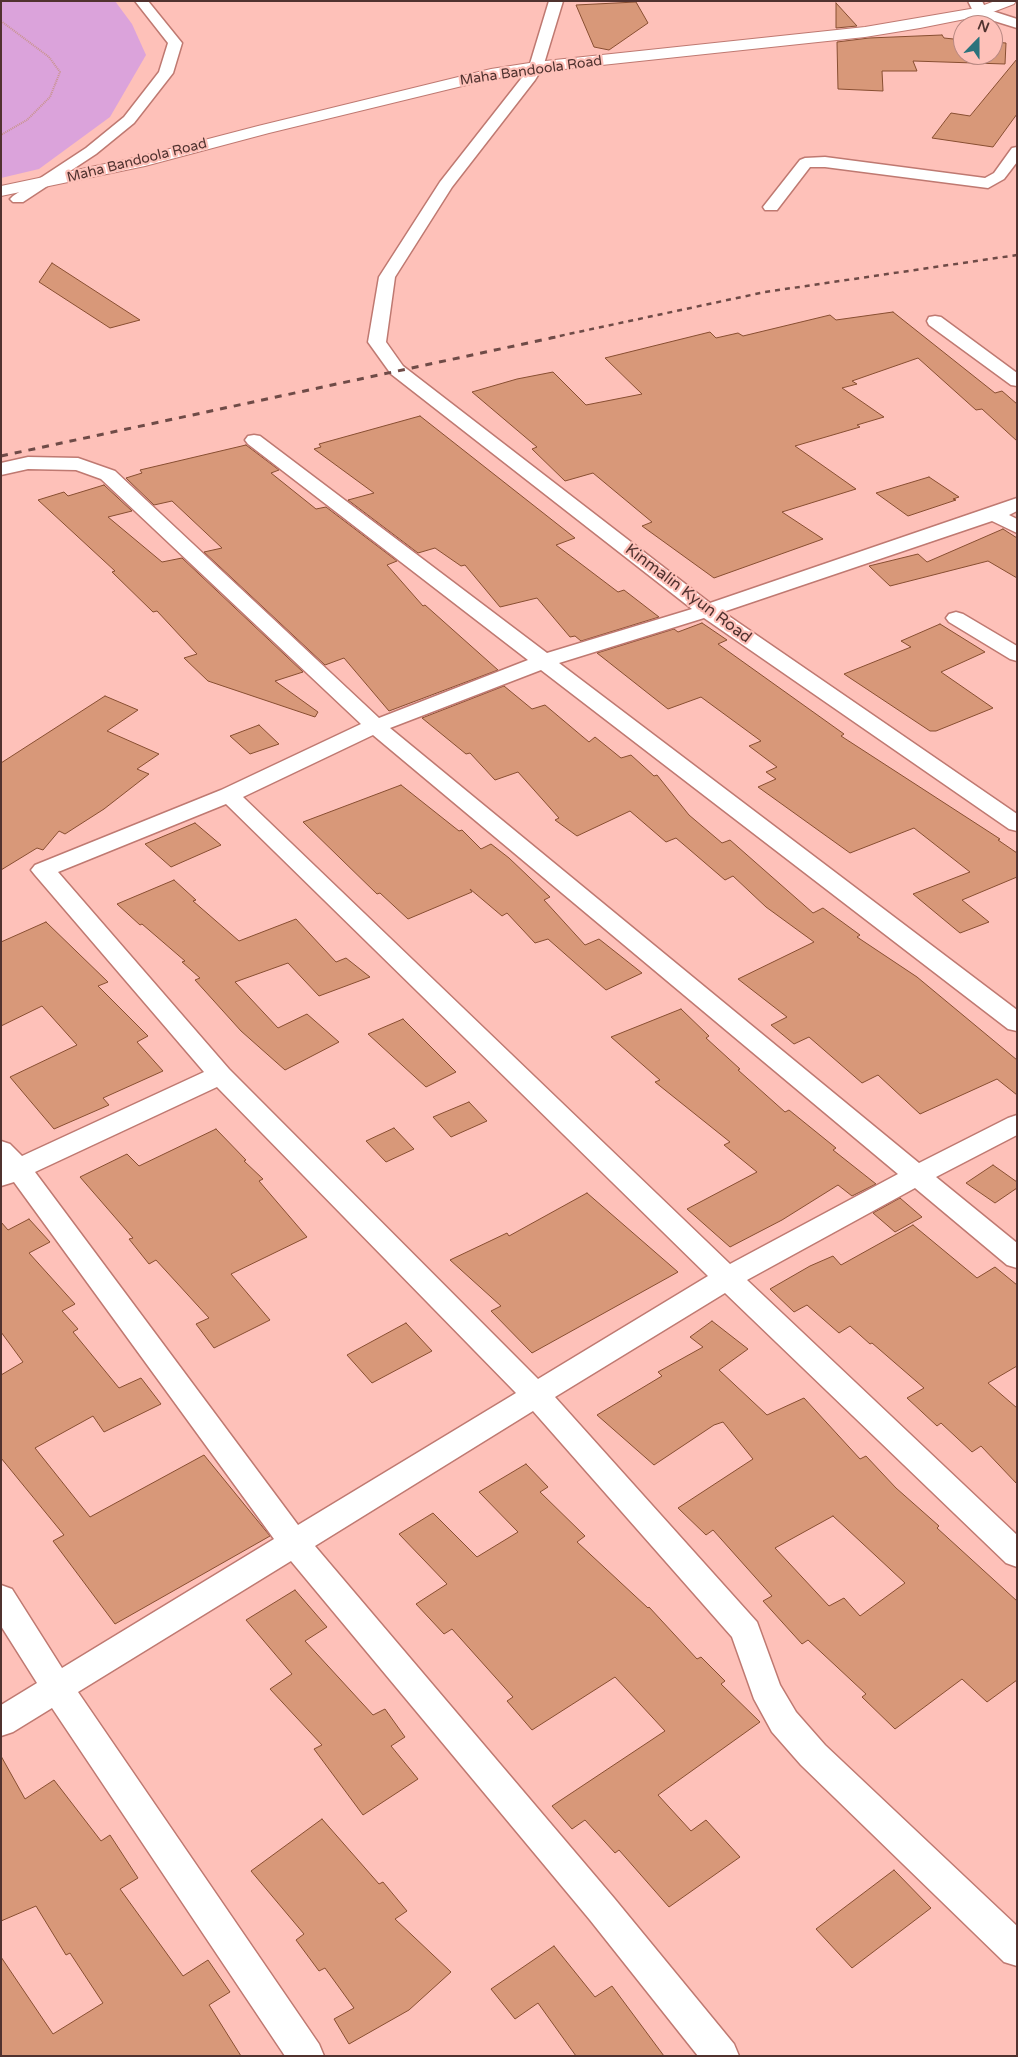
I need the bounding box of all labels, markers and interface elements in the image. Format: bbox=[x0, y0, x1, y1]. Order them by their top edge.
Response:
north arrow bbox=[953, 15, 1003, 65]
text: N bbox=[975, 17, 992, 37]
street label: Maha Bandoola Road bbox=[459, 53, 603, 89]
street label: Maha Bandoola Road bbox=[65, 135, 209, 187]
street label: Kinmalin Kyun Road bbox=[621, 540, 755, 648]

